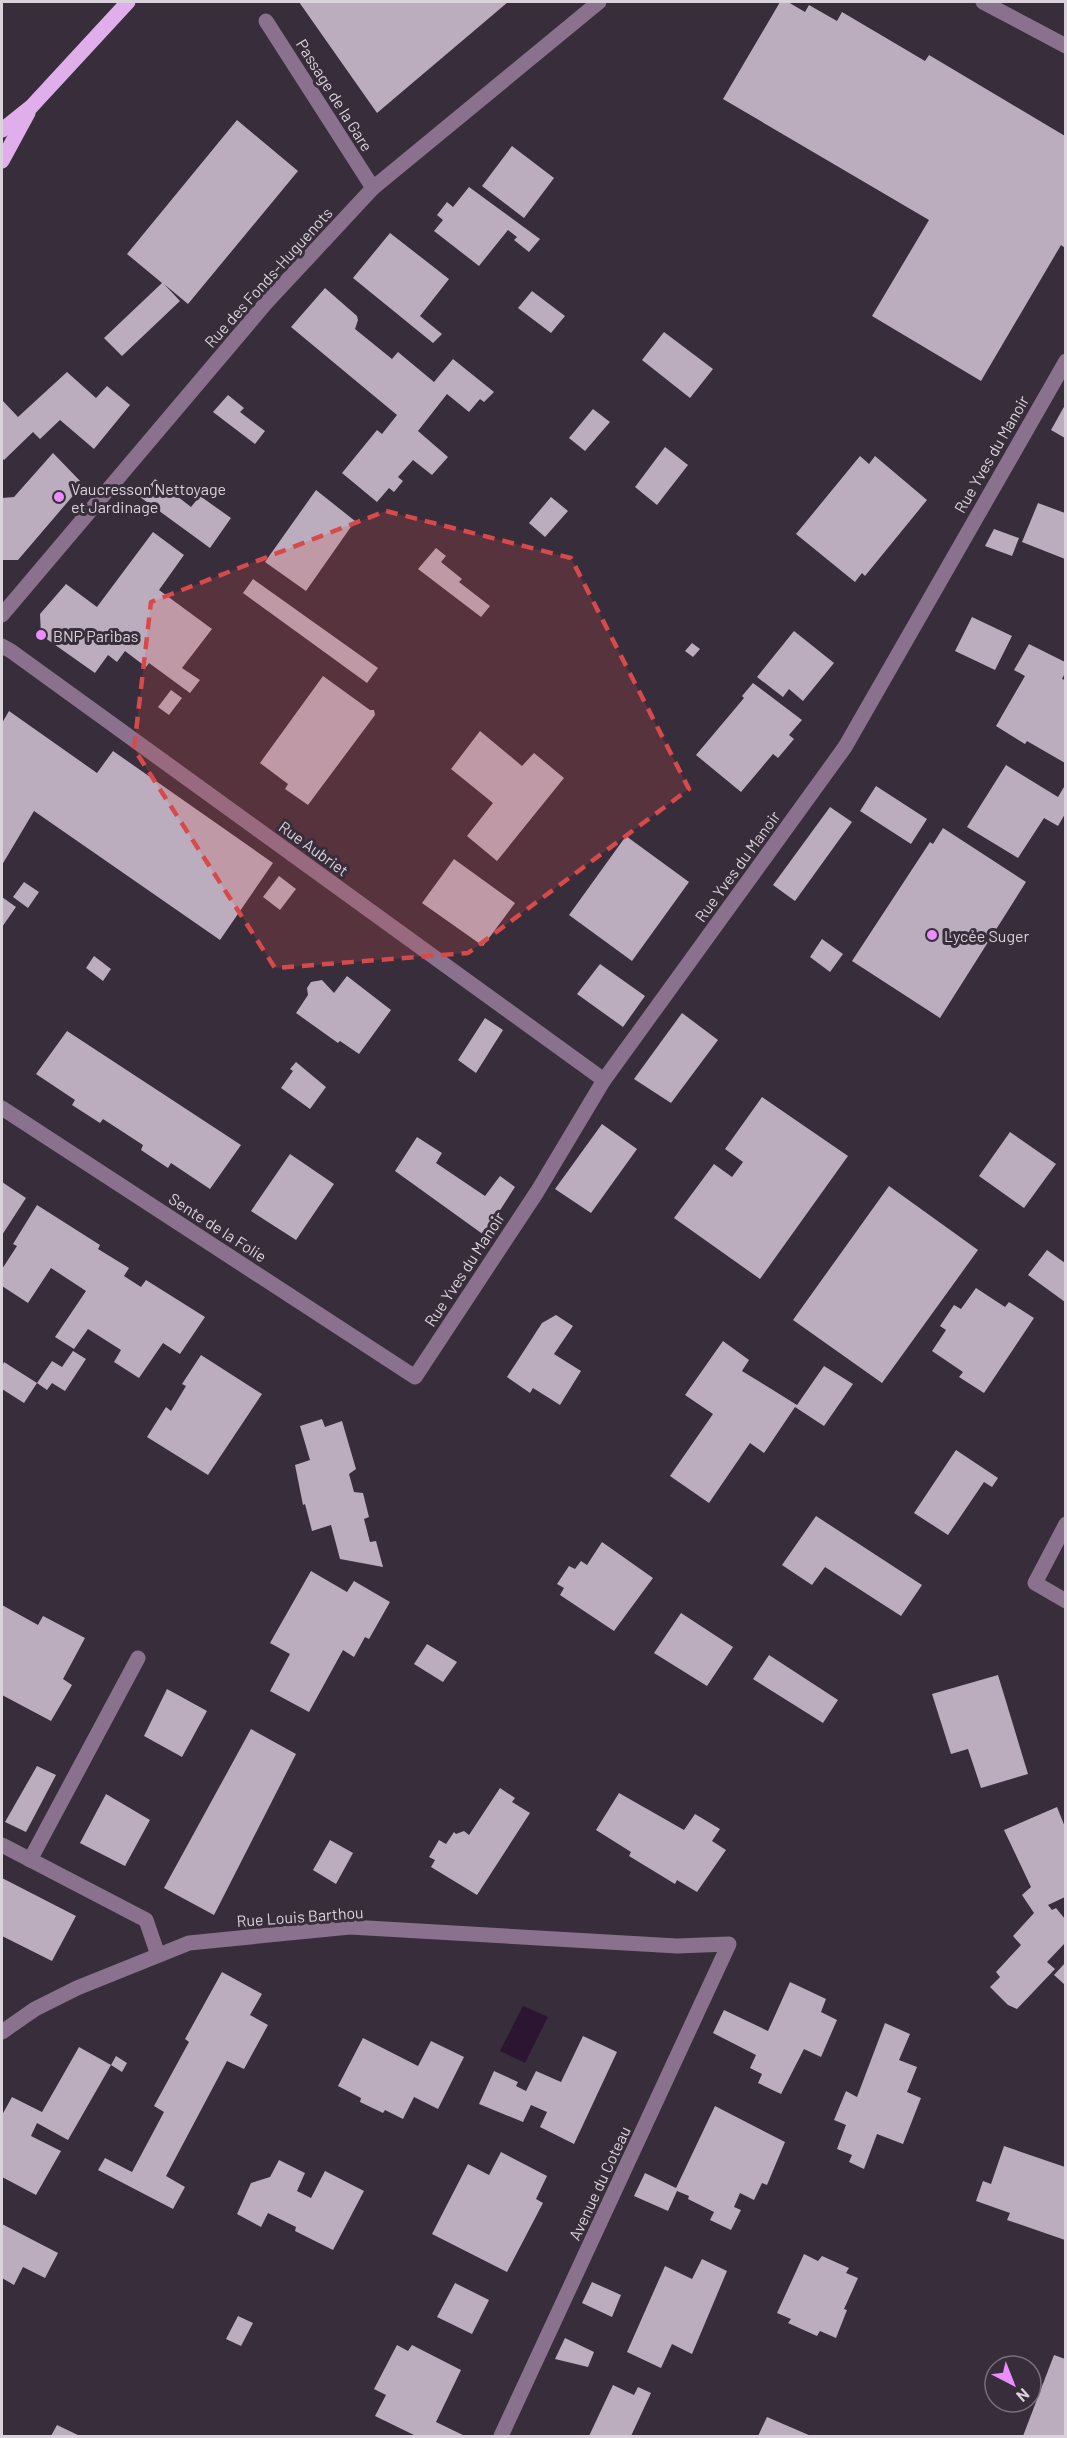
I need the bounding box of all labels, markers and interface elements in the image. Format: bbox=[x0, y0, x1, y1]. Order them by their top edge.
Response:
street label: Passage de la Gare bbox=[293, 35, 377, 155]
street label: Rue des Fonds-Huguenots bbox=[200, 203, 336, 351]
street label: Rue Yves du Manoir bbox=[950, 392, 1032, 516]
place label: Vaucresson Nettoyage et Jardinage bbox=[71, 479, 226, 516]
marker: Vaucresson Nettoyage et Jardinage bbox=[52, 490, 66, 504]
place label: BNP Paribas bbox=[53, 626, 138, 645]
marker: BNP Paribas bbox=[34, 628, 48, 642]
street label: Rue Yves du Manoir bbox=[690, 807, 784, 925]
street label: Rue Aubriet bbox=[276, 816, 352, 880]
place label: Lycée Suger bbox=[944, 926, 1030, 945]
marker: Lycée Suger bbox=[925, 928, 939, 942]
street label: Sente de la Folie bbox=[166, 1188, 270, 1266]
street label: Rue Yves du Manoir bbox=[420, 1208, 508, 1330]
street label: Rue Louis Barthou bbox=[236, 1902, 364, 1930]
street label: Avenue du Coteau bbox=[564, 2123, 634, 2243]
north arrow bbox=[983, 2354, 1043, 2414]
text: N bbox=[1013, 2385, 1034, 2406]

